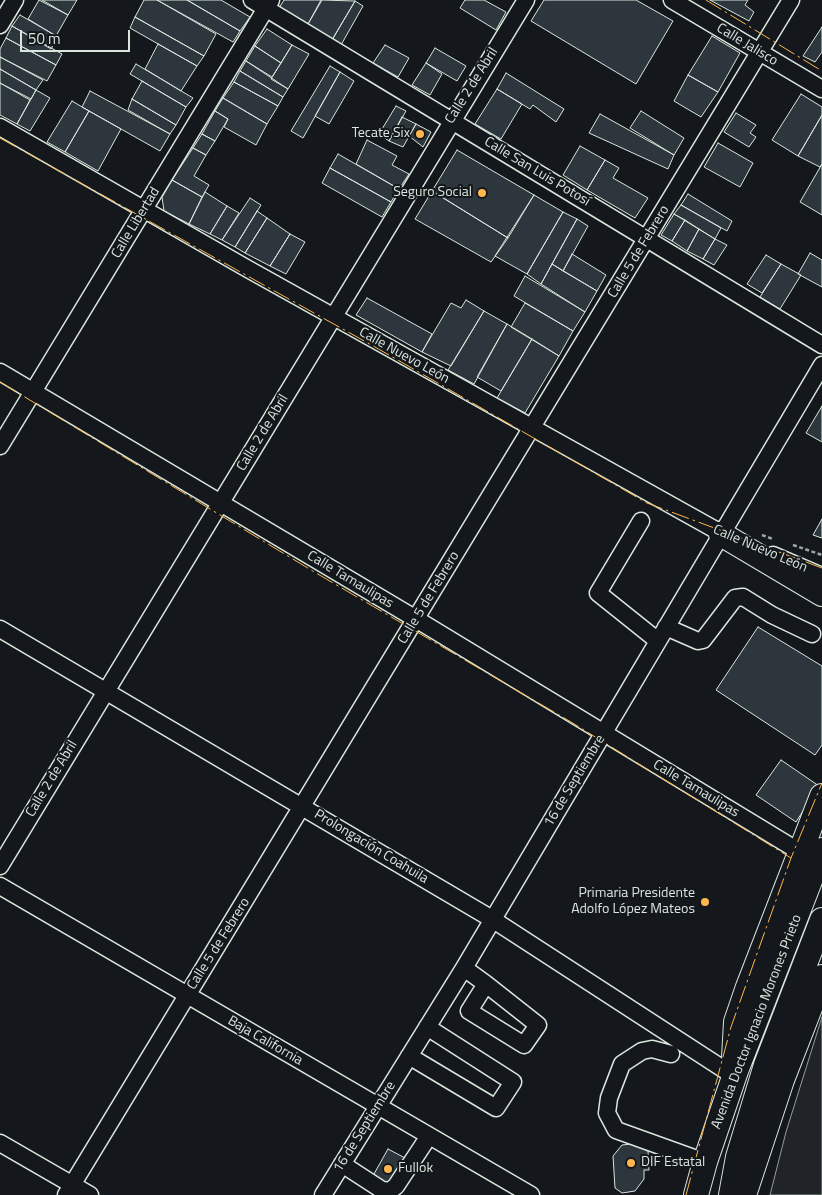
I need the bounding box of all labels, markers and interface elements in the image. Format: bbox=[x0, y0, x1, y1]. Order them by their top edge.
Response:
scale bar bbox=[22, 20, 132, 52]
street label: Calle Jalisco bbox=[713, 20, 781, 70]
text: 50 m bbox=[28, 27, 61, 50]
street label: Calle 2 de Abril bbox=[442, 45, 502, 127]
place label: Tecate Six bbox=[352, 126, 410, 142]
marker: Tecate Six bbox=[414, 128, 426, 140]
street label: Calle San Luis Potosí bbox=[481, 134, 593, 210]
street label: Calle Libertad bbox=[108, 185, 164, 261]
place label: Seguro Social bbox=[393, 185, 472, 201]
marker: Seguro Social bbox=[476, 187, 488, 199]
street label: Calle 5 de Febrero bbox=[605, 203, 673, 301]
street label: Calle Nuevo León bbox=[356, 324, 452, 388]
street label: Calle 2 de Abril bbox=[234, 392, 292, 474]
street label: Calle Nuevo León bbox=[710, 522, 810, 576]
street label: Calle Tamaulipas bbox=[304, 548, 396, 612]
street label: Calle 5 de Febrero bbox=[395, 549, 463, 647]
street label: 16 de Septiembre bbox=[541, 732, 609, 830]
street label: Calle 2 de Abril bbox=[23, 738, 81, 820]
street label: Calle Tamaulipas bbox=[650, 757, 742, 821]
street label: Prolongación Coahuila bbox=[311, 806, 431, 888]
place label: Primaria Presidente Adolfo López Mateos bbox=[571, 886, 695, 919]
street label: Calle 5 de Febrero bbox=[184, 895, 254, 993]
marker: Primaria Presidente Adolfo López Mateos bbox=[699, 896, 711, 908]
street label: Avenida Doctor Ignacio Morones Prieto bbox=[708, 912, 806, 1132]
street label: Baja California bbox=[224, 1013, 306, 1069]
street label: 16 de Septiembre bbox=[330, 1078, 400, 1176]
place label: DIF Estatal bbox=[641, 1155, 705, 1171]
marker: DIF Estatal bbox=[625, 1157, 637, 1169]
place label: Fullok bbox=[398, 1161, 433, 1177]
marker: Fullok bbox=[382, 1163, 394, 1175]

